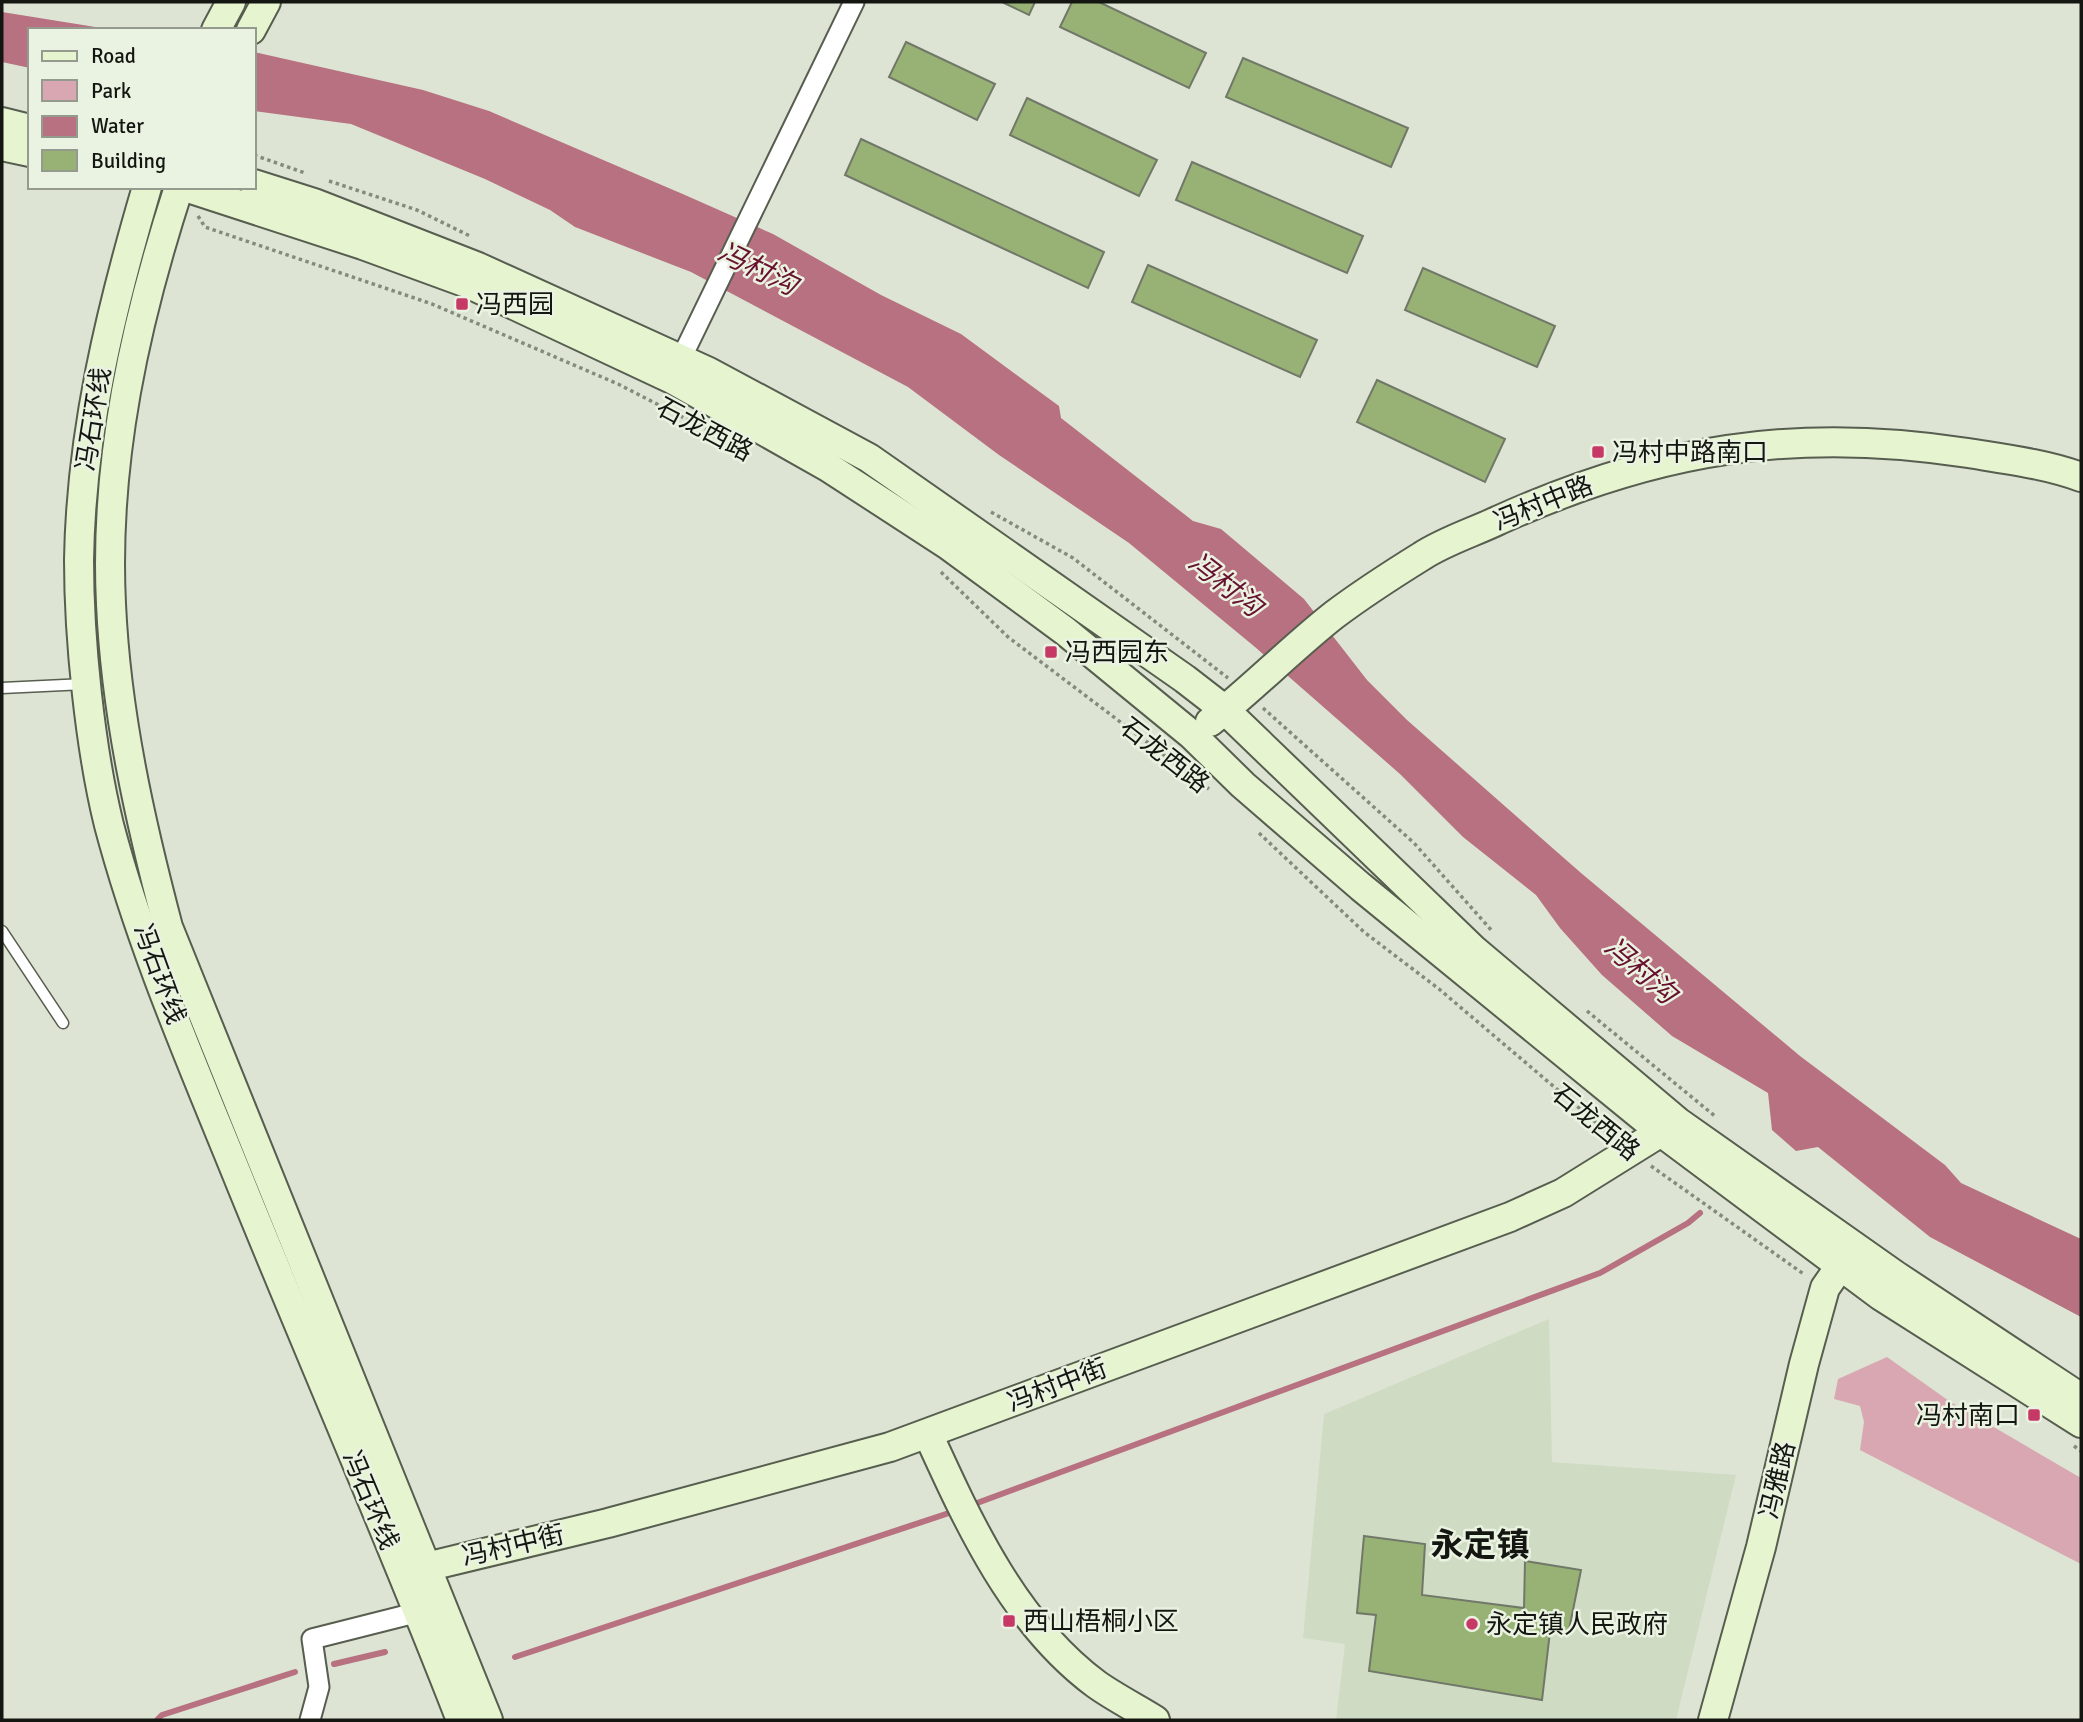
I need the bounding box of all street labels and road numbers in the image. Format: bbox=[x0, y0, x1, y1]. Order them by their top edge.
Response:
street label: 冯石环线 bbox=[70, 365, 118, 473]
street label: 石龙西路 bbox=[651, 391, 758, 468]
street label: 冯村中路 bbox=[1489, 470, 1598, 538]
street label: 石龙西路 bbox=[1114, 711, 1215, 800]
street label: 冯石环线 bbox=[126, 920, 192, 1029]
street label: 石龙西路 bbox=[1545, 1078, 1646, 1168]
street label: 冯村中街 bbox=[1003, 1352, 1112, 1420]
street label: 冯雅路 bbox=[1754, 1439, 1802, 1522]
street label: 冯石环线 bbox=[335, 1446, 405, 1555]
street label: 冯村中街 bbox=[459, 1519, 567, 1573]

